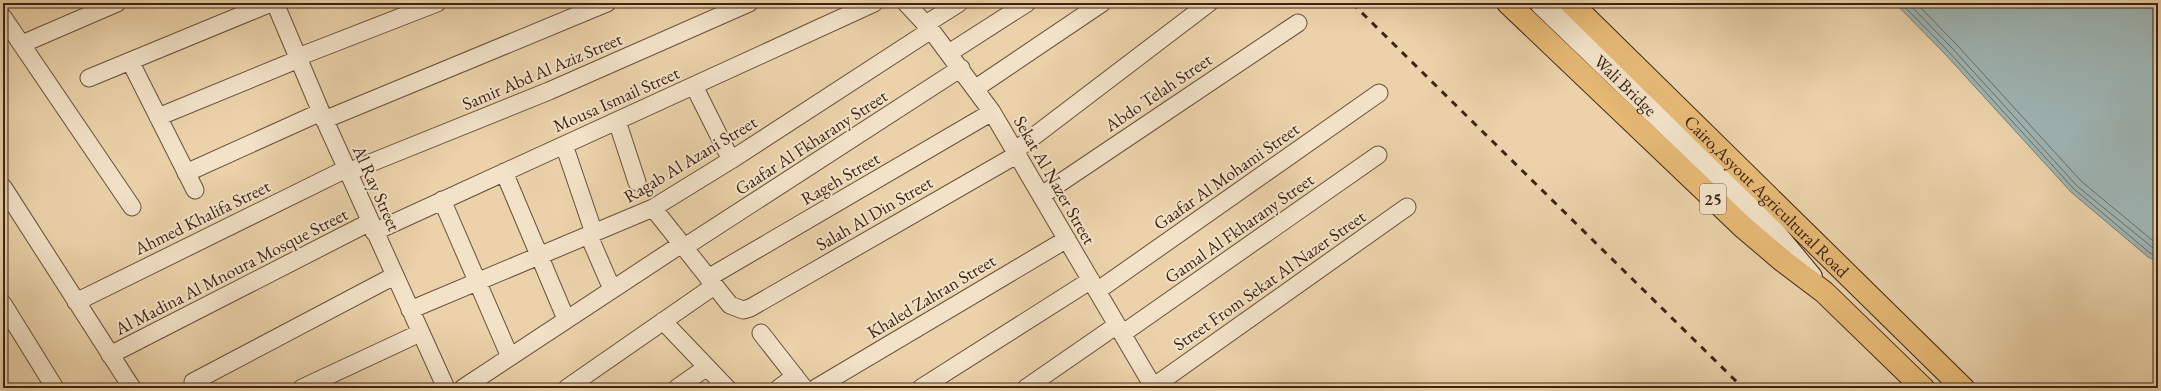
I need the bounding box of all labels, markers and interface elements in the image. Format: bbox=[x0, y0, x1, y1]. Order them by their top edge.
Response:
street label: Samir Abd Al Aziz Street bbox=[459, 27, 626, 115]
street label: Abdo Telah Street bbox=[1099, 47, 1216, 137]
street label: Wali Bridge bbox=[1589, 49, 1663, 121]
street label: Mousa Ismail Street bbox=[549, 61, 683, 137]
street label: Gaafar Al Fkharany Street bbox=[730, 84, 892, 200]
street label: Ragab Al Azani Street bbox=[619, 110, 761, 208]
street label: Cairo,Asyout Agricultural Road bbox=[1680, 110, 1855, 282]
street label: Sekat Al Nazer Street bbox=[1009, 112, 1101, 249]
street label: Gaafar Al Mohami Street bbox=[1149, 117, 1304, 235]
street label: Al Ray Street bbox=[348, 141, 406, 235]
street label: Rageh Street bbox=[796, 146, 884, 210]
street label: Gamal Al Fkharany Street bbox=[1160, 168, 1318, 288]
street label: Salah Al Din Street bbox=[812, 170, 937, 256]
street label: Ahmed Khalifa Street bbox=[129, 174, 274, 260]
road number: 25 bbox=[1700, 184, 1726, 214]
street label: Al Madina Al Mnoura Mosque Street bbox=[110, 202, 352, 340]
street label: Street From Sekat Al Nazer Street bbox=[1168, 205, 1370, 355]
street label: Khaled Zahran Street bbox=[863, 248, 1000, 343]

